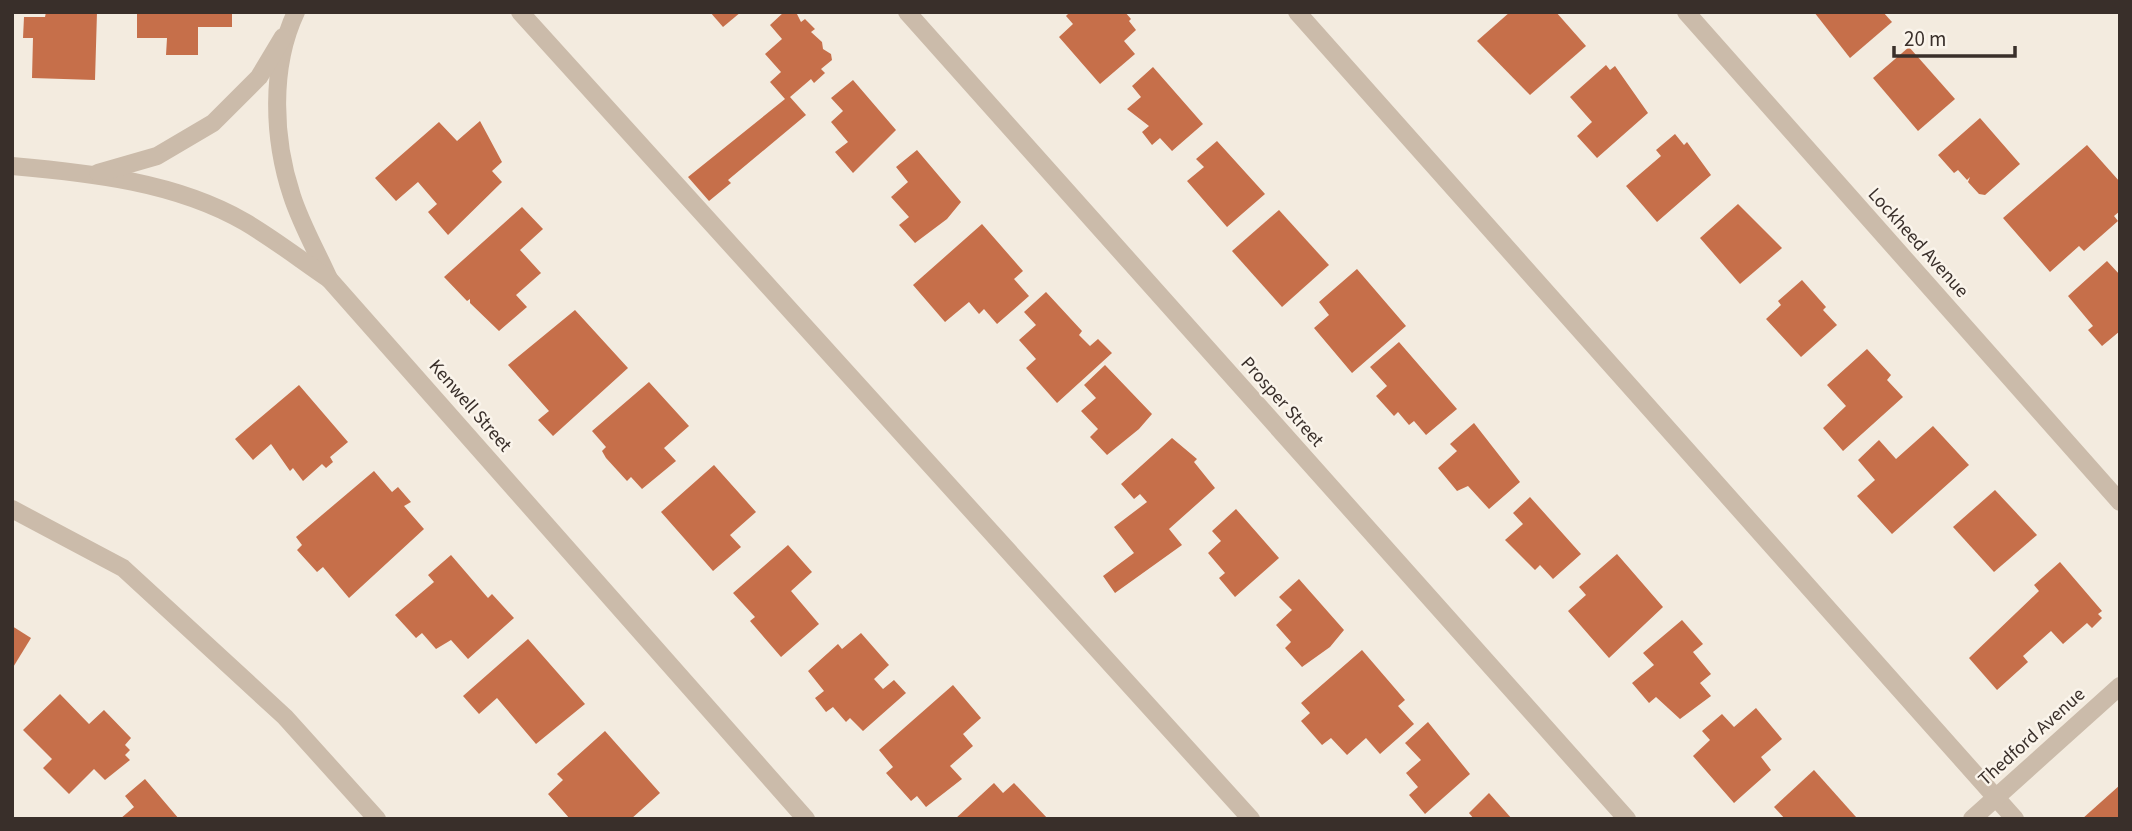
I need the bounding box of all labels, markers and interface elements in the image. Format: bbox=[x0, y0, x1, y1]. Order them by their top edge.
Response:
scale bar bbox=[1894, 14, 2015, 58]
text: 20 m bbox=[1904, 24, 1946, 54]
street label: Lockheed Avenue bbox=[1861, 182, 1975, 304]
street label: Prosper Street bbox=[1234, 351, 1330, 454]
street label: Kenwell Street bbox=[422, 354, 518, 459]
street label: Thedford Avenue bbox=[1973, 682, 2091, 792]

